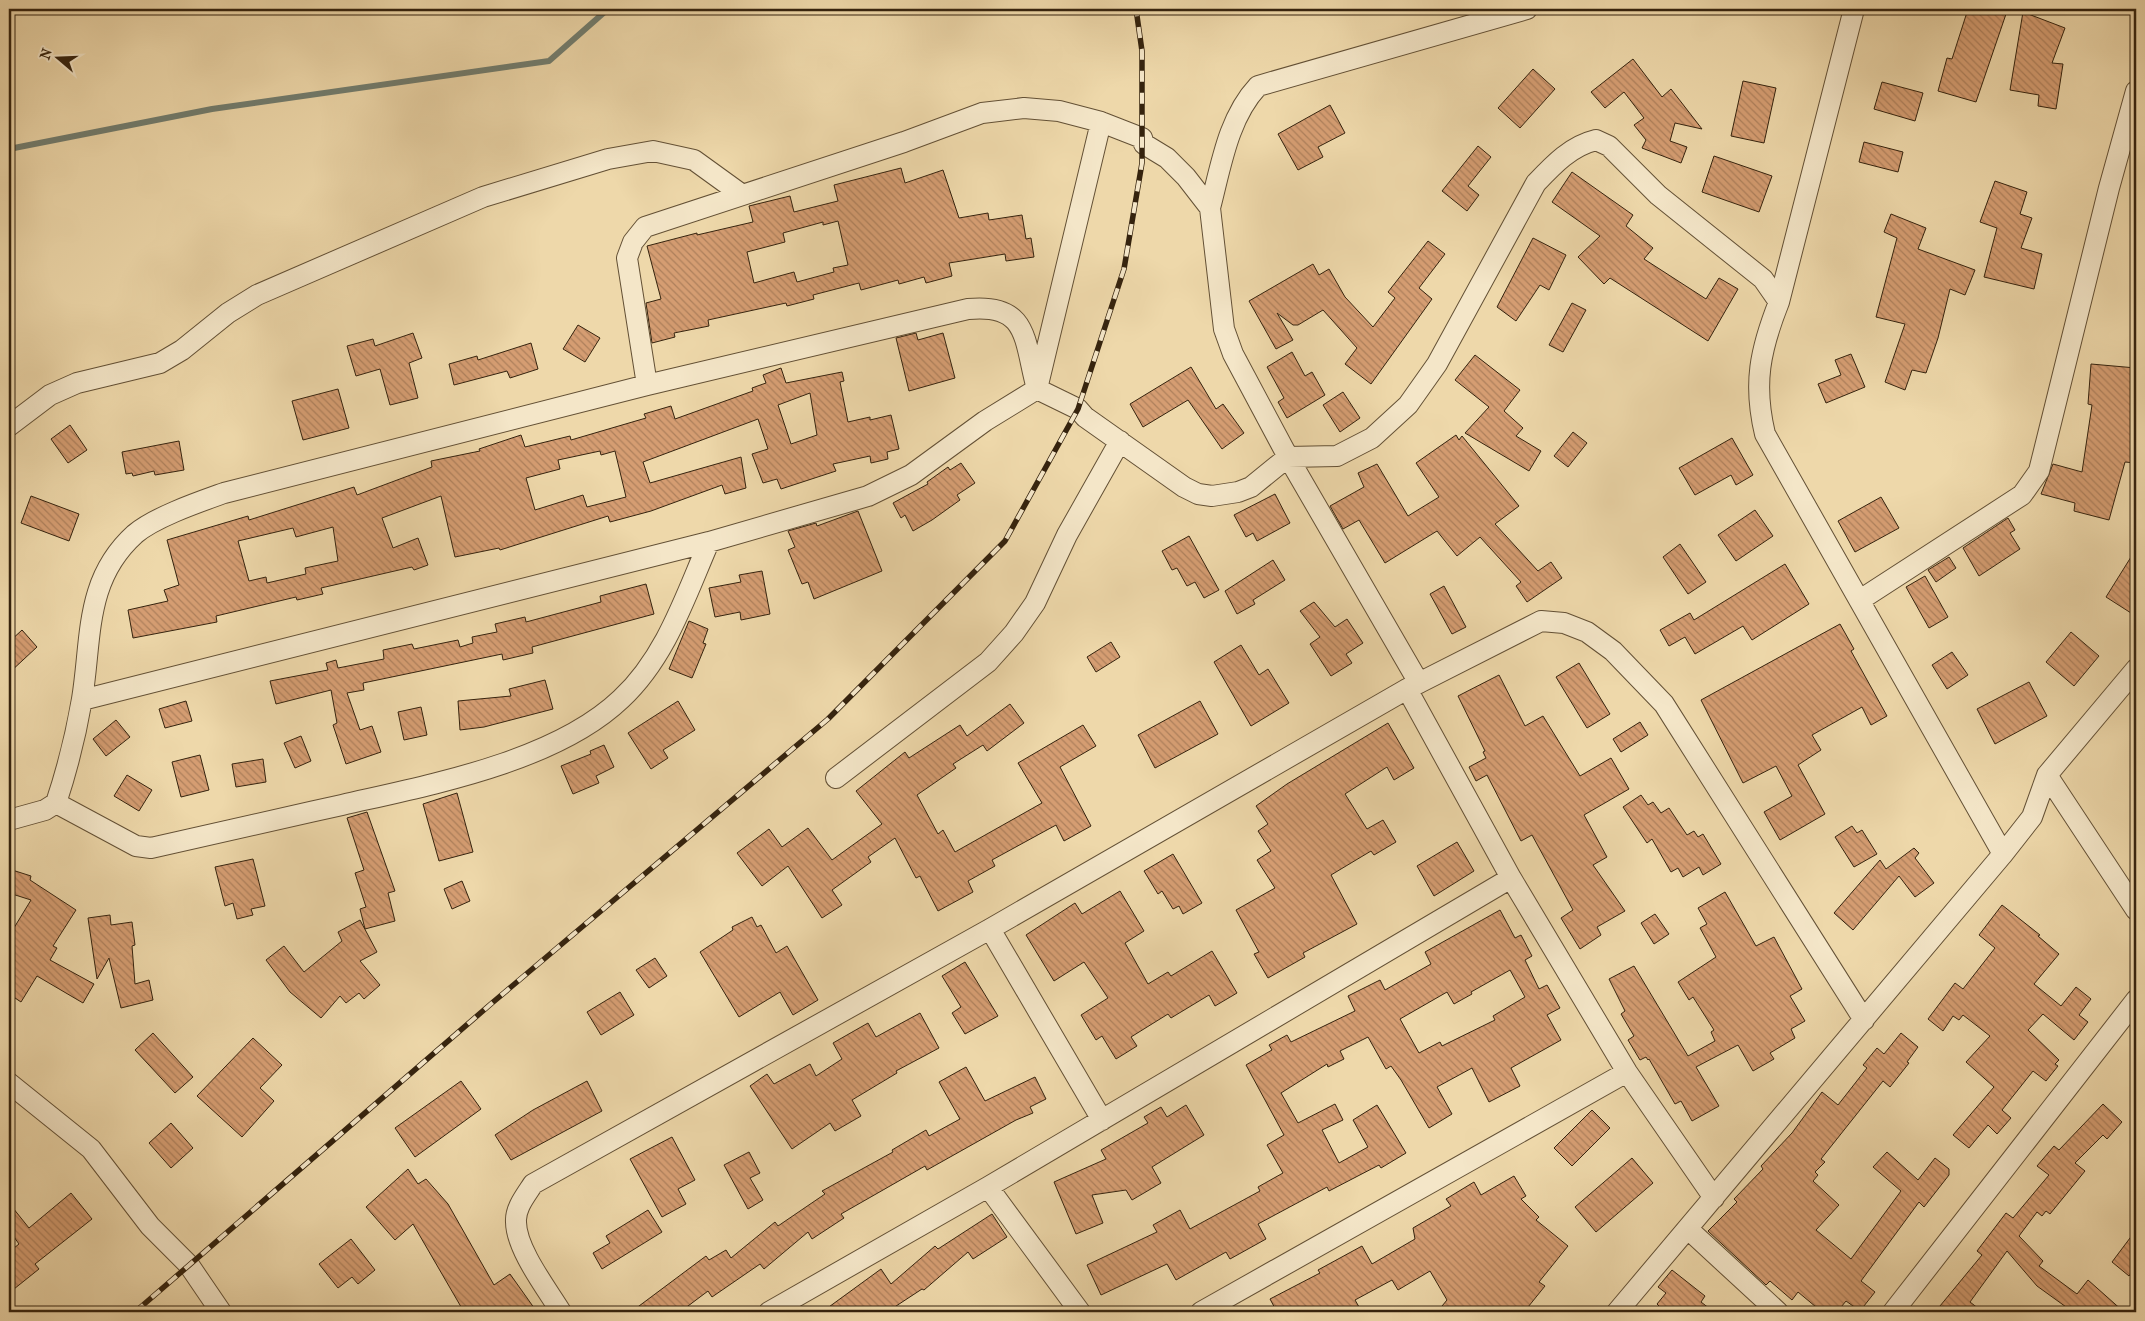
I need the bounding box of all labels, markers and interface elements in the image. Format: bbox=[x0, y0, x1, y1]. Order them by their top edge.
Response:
north arrow bbox=[32, 32, 82, 82]
text: N bbox=[36, 46, 56, 62]

